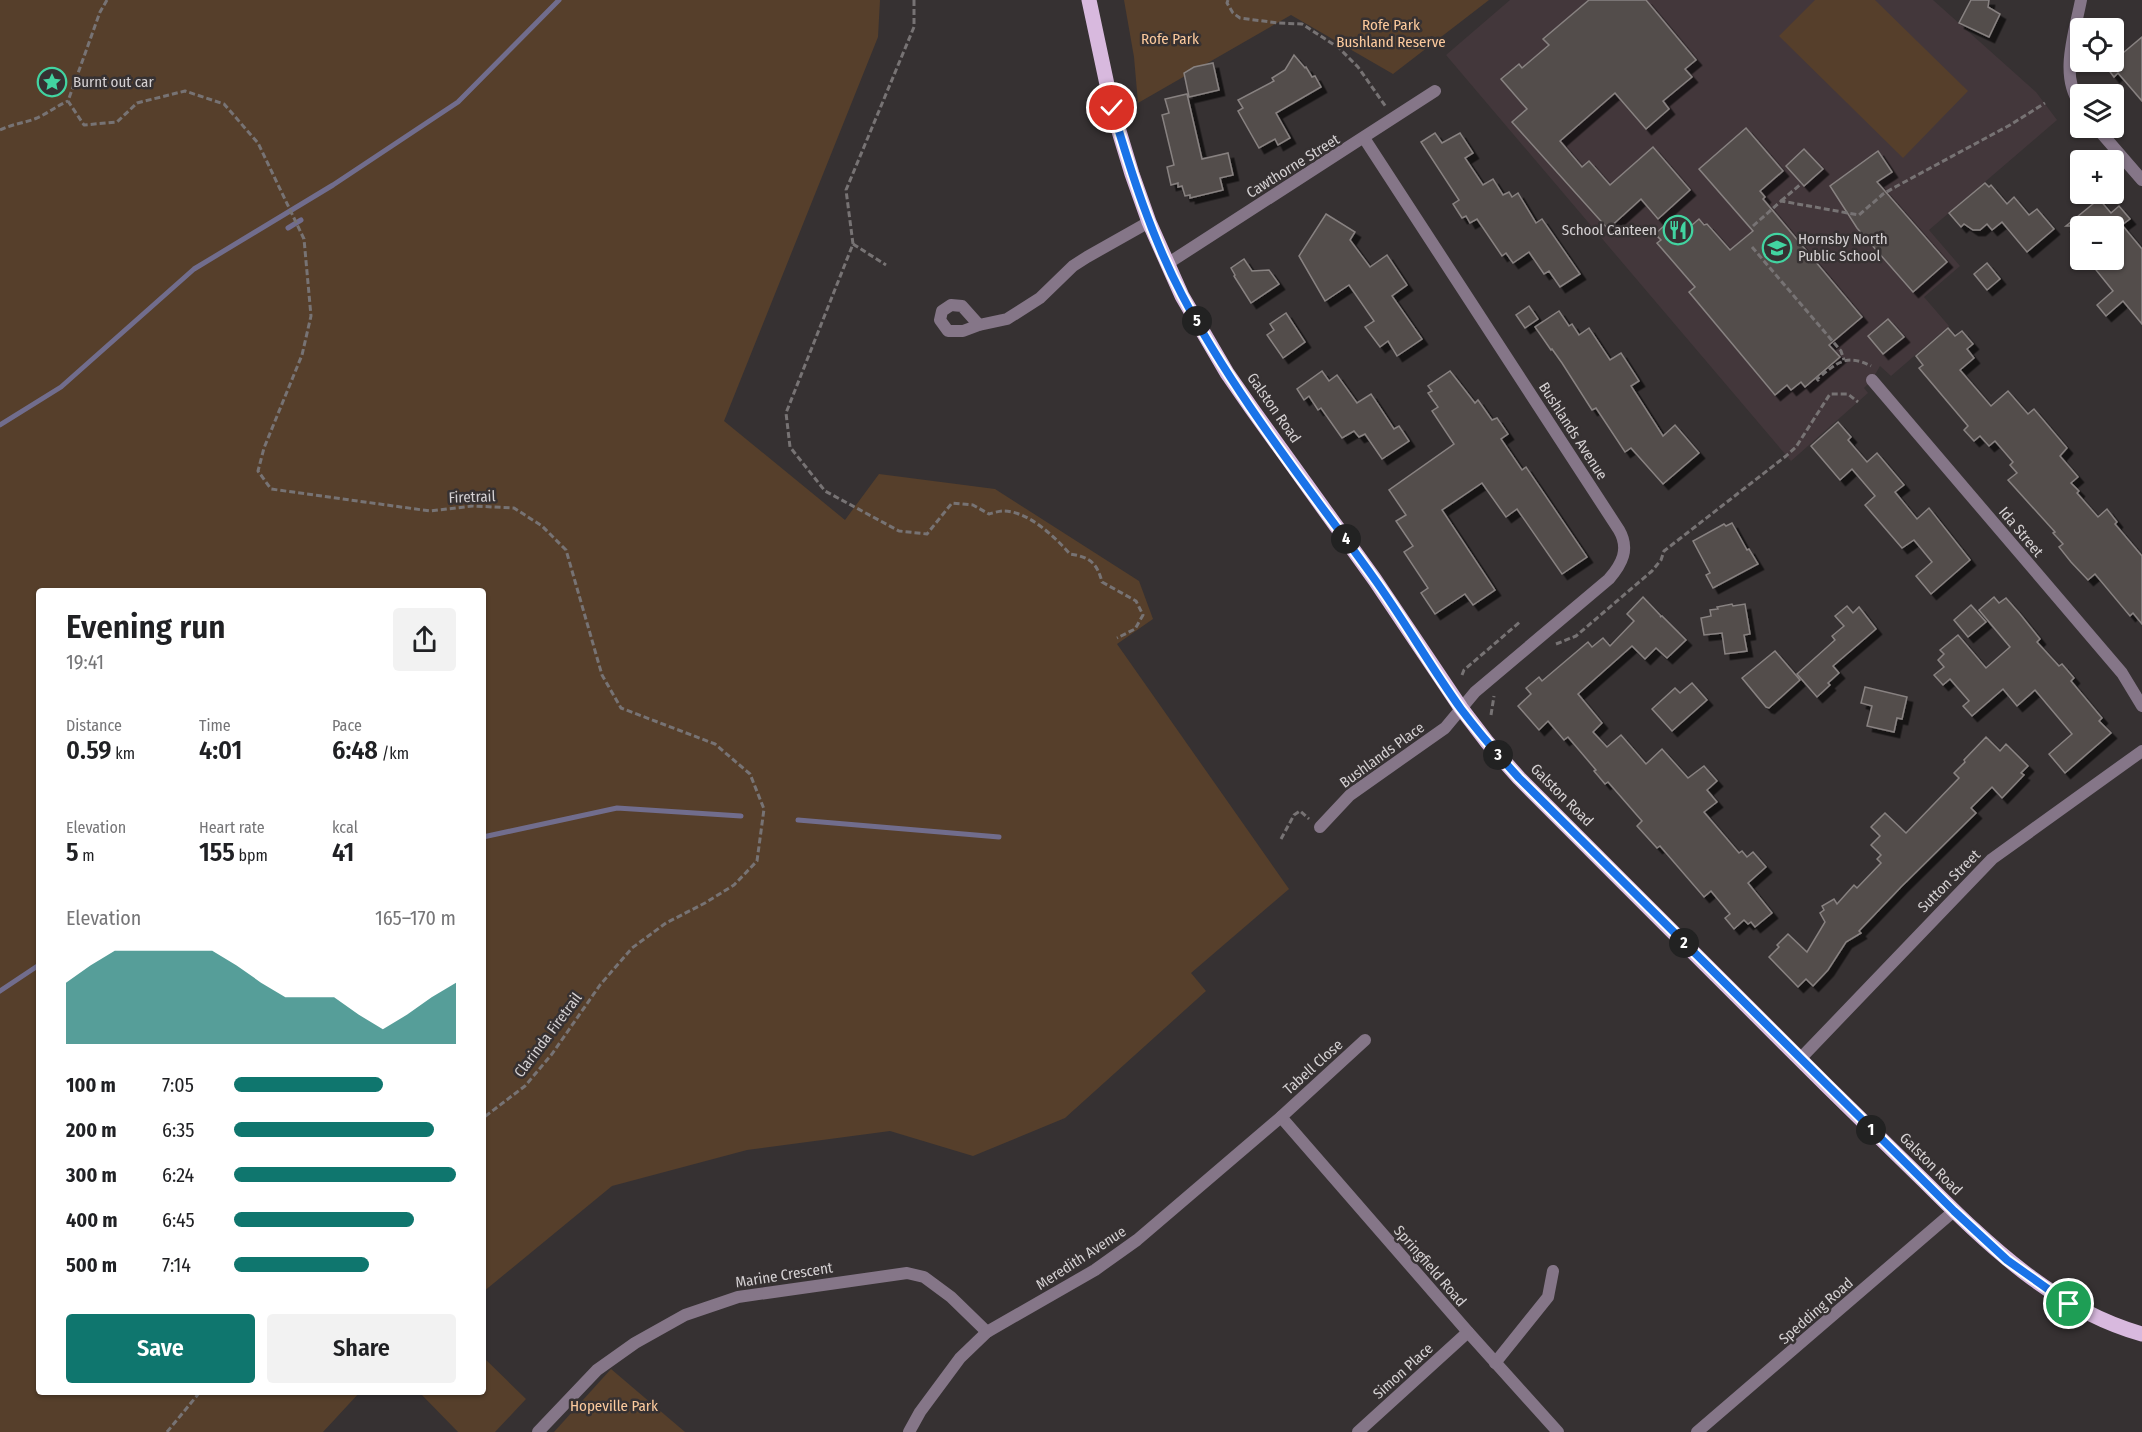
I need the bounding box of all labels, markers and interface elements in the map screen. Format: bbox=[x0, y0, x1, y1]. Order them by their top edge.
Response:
park label: Rofe Park Bushland Reserve bbox=[1336, 16, 1446, 51]
map controls bbox=[2070, 18, 2124, 270]
button: locate bbox=[2070, 18, 2124, 72]
park label: Rofe Park bbox=[1141, 30, 1199, 48]
place icon: Burnt out car bbox=[36, 66, 68, 98]
place label: Burnt out car bbox=[73, 73, 154, 91]
pin bbox=[1086, 82, 1137, 133]
button: layers bbox=[2070, 84, 2124, 138]
icon: check bbox=[1095, 91, 1128, 124]
street label: Cawthorne Street bbox=[1243, 130, 1343, 202]
button: + bbox=[2070, 150, 2124, 204]
restaurant icon: School Canteen bbox=[1662, 214, 1694, 246]
button: − bbox=[2070, 216, 2124, 270]
place label: School Canteen bbox=[1562, 221, 1657, 239]
place label: Hornsby North Public School bbox=[1798, 230, 1888, 265]
school or university icon: Hornsby North Public School bbox=[1761, 232, 1793, 264]
pin: 5 bbox=[1182, 306, 1212, 336]
text: 5 bbox=[1193, 311, 1201, 330]
street label: Galston Road bbox=[1243, 370, 1305, 446]
street label: Bushlands Avenue bbox=[1535, 379, 1611, 483]
street label: Firetrail bbox=[448, 487, 496, 507]
street label: Ida Street bbox=[1995, 503, 2047, 561]
pin: 4 bbox=[1331, 524, 1361, 554]
text: 4 bbox=[1342, 529, 1350, 548]
text: Evening run bbox=[66, 607, 226, 647]
button: share bbox=[393, 608, 456, 671]
text: 19:41 bbox=[66, 650, 104, 674]
text: Distance bbox=[66, 716, 122, 735]
text: Time bbox=[199, 716, 231, 735]
text: Pace bbox=[332, 716, 362, 735]
street label: Bushlands Place bbox=[1336, 718, 1428, 792]
text: 0.59 bbox=[66, 735, 112, 766]
text: 4:01 bbox=[199, 735, 242, 766]
text: 6:48 bbox=[332, 735, 378, 766]
pin: 3 bbox=[1483, 740, 1513, 770]
text: km bbox=[112, 744, 135, 763]
text: /km bbox=[378, 744, 409, 763]
text: 3 bbox=[1494, 745, 1502, 764]
street label: Galston Road bbox=[1527, 760, 1597, 830]
text: Elevation bbox=[66, 818, 126, 837]
text: Heart rate bbox=[199, 818, 265, 837]
text: kcal bbox=[332, 818, 358, 837]
text: 5 bbox=[66, 837, 79, 868]
text: 155 bbox=[199, 837, 235, 868]
text: 41 bbox=[332, 837, 354, 868]
text: m bbox=[79, 846, 95, 865]
text: bpm bbox=[235, 846, 268, 865]
street label: Sutton Street bbox=[1914, 846, 1984, 916]
text: Elevation bbox=[66, 906, 141, 930]
text: 165–170 m bbox=[375, 906, 456, 930]
pin: 2 bbox=[1669, 928, 1699, 958]
text: 2 bbox=[1680, 933, 1688, 952]
street label: Clarinda Firetrail bbox=[510, 989, 586, 1081]
street label: Tabell Close bbox=[1280, 1036, 1346, 1098]
text: 100 m bbox=[66, 1073, 116, 1097]
text: 7:05 bbox=[162, 1073, 194, 1097]
pin: 1 bbox=[1856, 1115, 1886, 1145]
text: 200 m bbox=[66, 1118, 117, 1142]
text: 6:35 bbox=[162, 1118, 195, 1142]
text: 1 bbox=[1868, 1120, 1874, 1139]
street label: Galston Road bbox=[1896, 1129, 1966, 1199]
text: 300 m bbox=[66, 1163, 117, 1187]
text: 6:24 bbox=[162, 1163, 194, 1187]
text: 400 m bbox=[66, 1208, 118, 1232]
text: 6:45 bbox=[162, 1208, 195, 1232]
street label: Meredith Avenue bbox=[1033, 1222, 1129, 1294]
street label: Springfield Road bbox=[1390, 1222, 1470, 1310]
text: 500 m bbox=[66, 1253, 117, 1277]
text: 7:14 bbox=[162, 1253, 191, 1277]
street label: Marine Crescent bbox=[734, 1258, 834, 1292]
street label: Spedding Road bbox=[1775, 1274, 1857, 1348]
pin bbox=[2043, 1278, 2094, 1329]
icon: arrive bbox=[2052, 1287, 2085, 1320]
button: Save bbox=[66, 1314, 255, 1383]
button: Share bbox=[267, 1314, 456, 1383]
street label: Simon Place bbox=[1369, 1339, 1437, 1403]
park label: Hopeville Park bbox=[570, 1397, 658, 1415]

